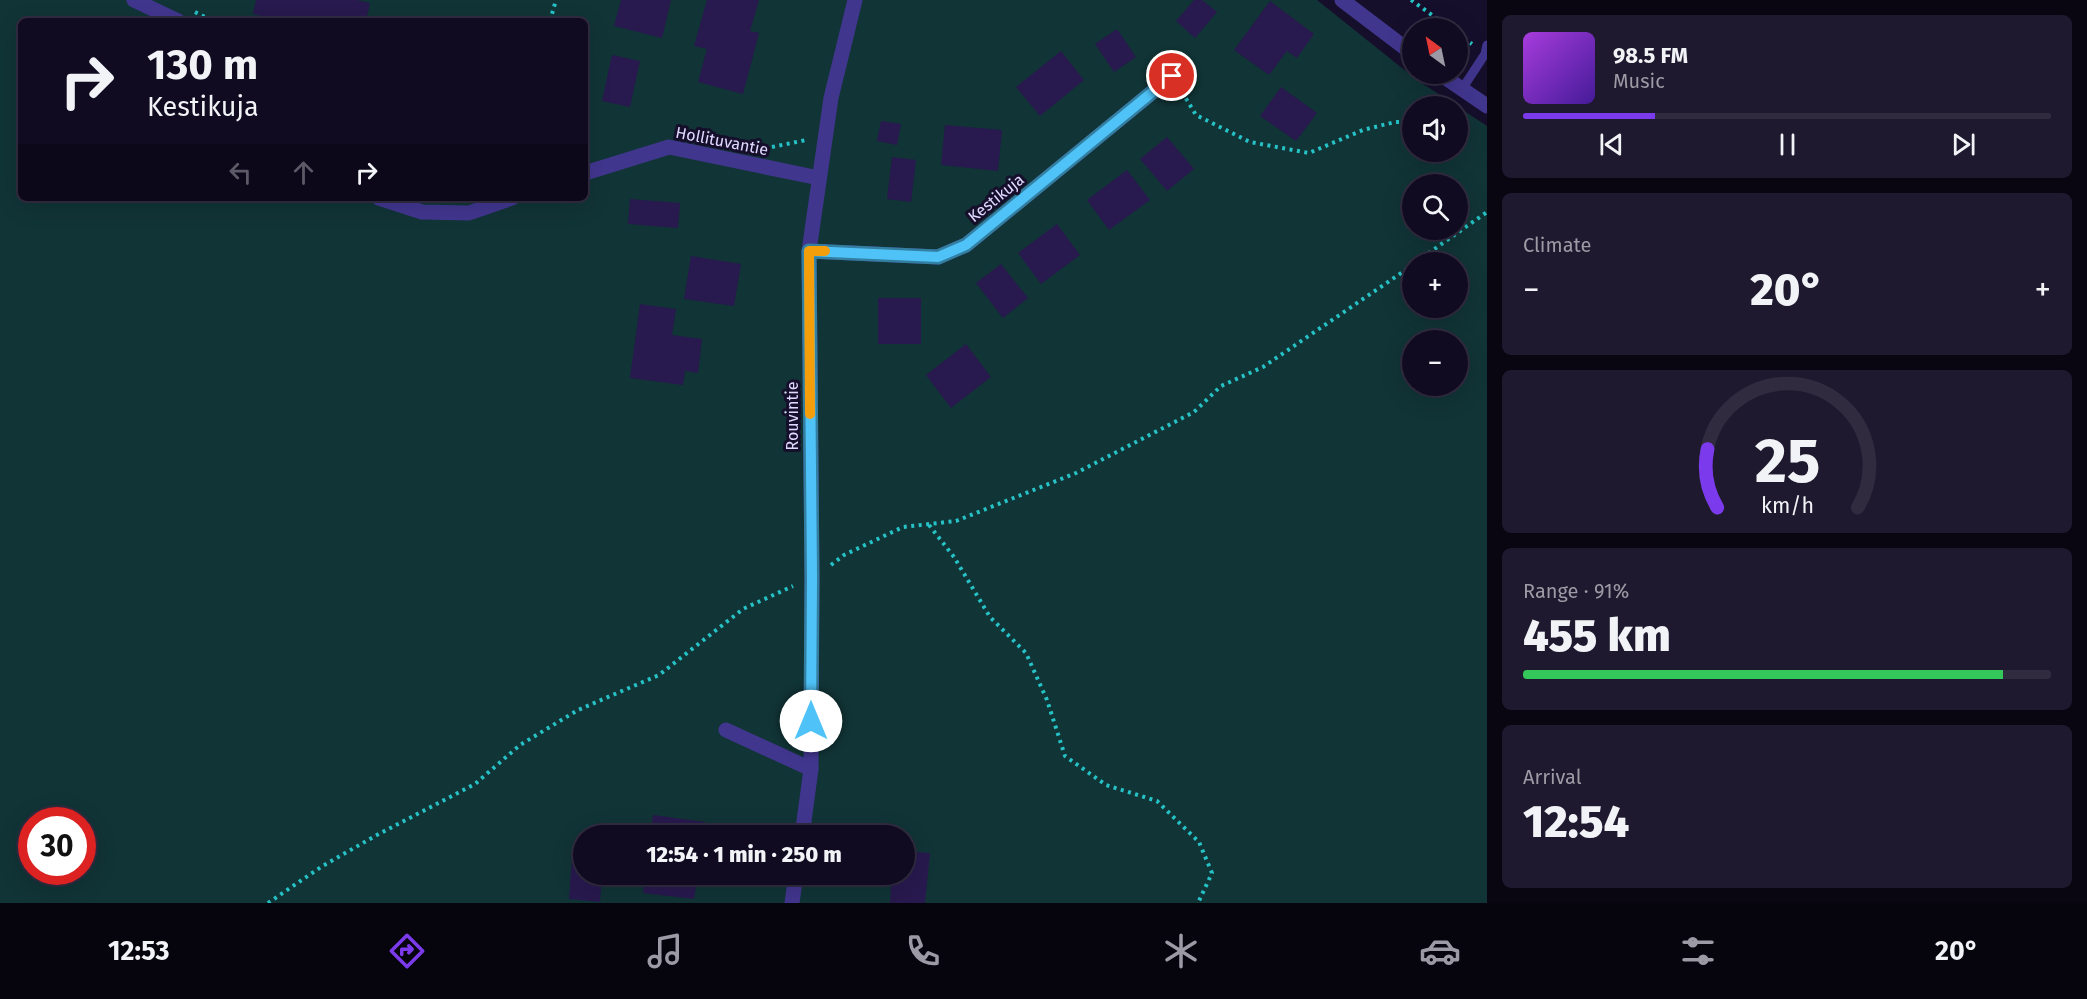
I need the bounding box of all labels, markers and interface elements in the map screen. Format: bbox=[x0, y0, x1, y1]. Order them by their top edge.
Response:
north arrow bbox=[1402, 18, 1468, 84]
map controls bbox=[1402, 18, 1468, 396]
text: 130 m bbox=[147, 40, 258, 90]
icon: right bbox=[48, 42, 126, 120]
text: 98.5 FM bbox=[1613, 42, 1688, 69]
pin bbox=[1146, 50, 1197, 101]
icon: arrive bbox=[1155, 59, 1188, 92]
text: Music bbox=[1613, 69, 1665, 93]
text: Kestikuja bbox=[147, 91, 259, 123]
button: sound bbox=[1402, 96, 1468, 162]
street label: Hollituvantie bbox=[674, 123, 770, 159]
icon: previous bbox=[1595, 128, 1628, 161]
icon: pause bbox=[1771, 128, 1804, 161]
icon: next bbox=[1947, 128, 1980, 161]
icon: left bbox=[224, 156, 257, 189]
icon: ahead bbox=[287, 156, 320, 189]
icon: right bbox=[350, 156, 383, 189]
street label: Kestikuja bbox=[964, 170, 1028, 226]
button: search bbox=[1402, 174, 1468, 240]
text: Climate bbox=[1523, 233, 1591, 257]
button: + bbox=[1402, 252, 1468, 318]
text: 20° bbox=[1750, 263, 1824, 317]
text: − bbox=[1523, 270, 1540, 310]
text: + bbox=[2035, 270, 2051, 310]
button: − bbox=[1402, 330, 1468, 396]
street label: Rouvintie bbox=[783, 382, 802, 450]
text: 25 bbox=[1754, 425, 1820, 500]
text: km/h bbox=[1760, 494, 1814, 520]
text: Range · 91% bbox=[1523, 579, 1629, 603]
text: 455 km bbox=[1523, 609, 1671, 663]
position arrow bbox=[779, 689, 843, 753]
text: Arrival bbox=[1523, 765, 1582, 789]
text: 12:54 bbox=[1523, 795, 1629, 849]
speed limit sign: 30 bbox=[18, 807, 96, 885]
text: 12:54 · 1 min · 250 m bbox=[646, 841, 842, 868]
icon: directions bbox=[386, 930, 428, 972]
icon: music bbox=[644, 930, 686, 972]
icon: phone bbox=[902, 930, 944, 972]
icon: climate bbox=[1160, 930, 1202, 972]
icon: car bbox=[1419, 930, 1461, 972]
icon: filters bbox=[1677, 930, 1719, 972]
text: 12:53 bbox=[108, 935, 170, 967]
text: 20° bbox=[1935, 935, 1979, 967]

